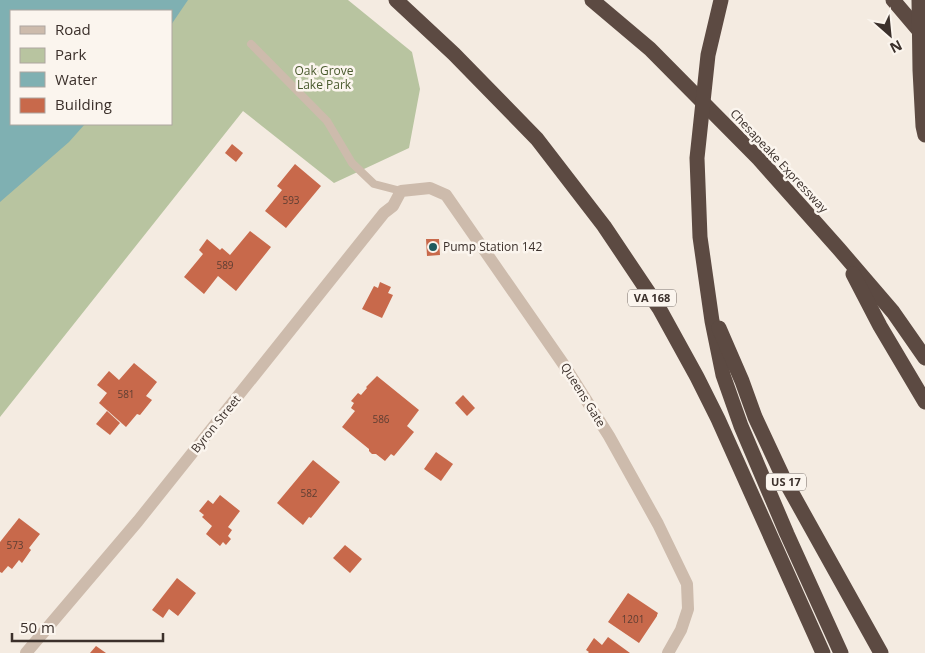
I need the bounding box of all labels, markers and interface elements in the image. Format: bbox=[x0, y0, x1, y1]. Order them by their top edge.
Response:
legend bbox=[10, 10, 172, 125]
north arrow bbox=[865, 10, 915, 60]
text: Road bbox=[55, 19, 91, 39]
text: N bbox=[887, 36, 906, 58]
text: Park bbox=[55, 44, 86, 64]
park label: Oak Grove Lake Park bbox=[294, 62, 354, 93]
text: Water bbox=[55, 69, 97, 89]
text: Building bbox=[55, 94, 112, 114]
street label: Chesapeake Expressway bbox=[727, 105, 833, 217]
house number: 593 bbox=[282, 193, 300, 207]
place label: Pump Station 142 bbox=[443, 238, 542, 255]
marker: Pump Station 142 bbox=[427, 241, 439, 253]
house number: 589 bbox=[216, 258, 234, 272]
road number: VA 168 bbox=[628, 290, 676, 306]
street label: Queens Gate bbox=[557, 359, 610, 430]
house number: 581 bbox=[117, 387, 135, 401]
street label: Byron Street bbox=[187, 391, 244, 456]
house number: 586 bbox=[372, 412, 390, 426]
road number: US 17 bbox=[766, 474, 806, 491]
house number: 582 bbox=[300, 486, 318, 500]
house number: 573 bbox=[6, 538, 24, 552]
scale bar bbox=[12, 610, 164, 642]
house number: 1201 bbox=[622, 612, 644, 626]
text: 50 m bbox=[20, 617, 55, 637]

